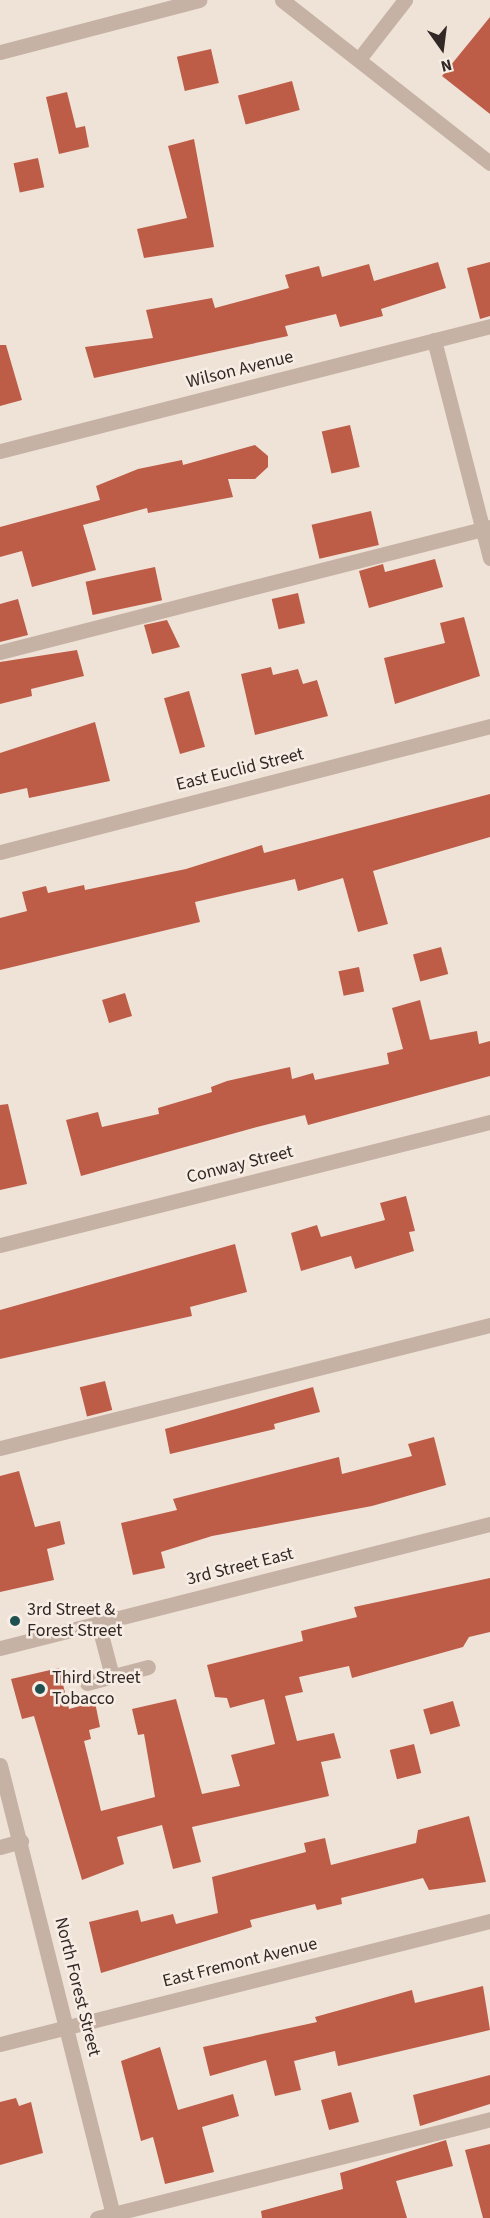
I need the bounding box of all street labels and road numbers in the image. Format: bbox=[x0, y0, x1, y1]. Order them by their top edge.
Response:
street label: Wilson Avenue bbox=[184, 346, 296, 394]
street label: East Euclid Street bbox=[174, 744, 306, 796]
street label: Conway Street bbox=[185, 1141, 295, 1189]
street label: 3rd Street East bbox=[184, 1543, 296, 1591]
street label: North Forest Street bbox=[49, 1915, 105, 2059]
street label: East Fremont Avenue bbox=[160, 1933, 320, 1993]

